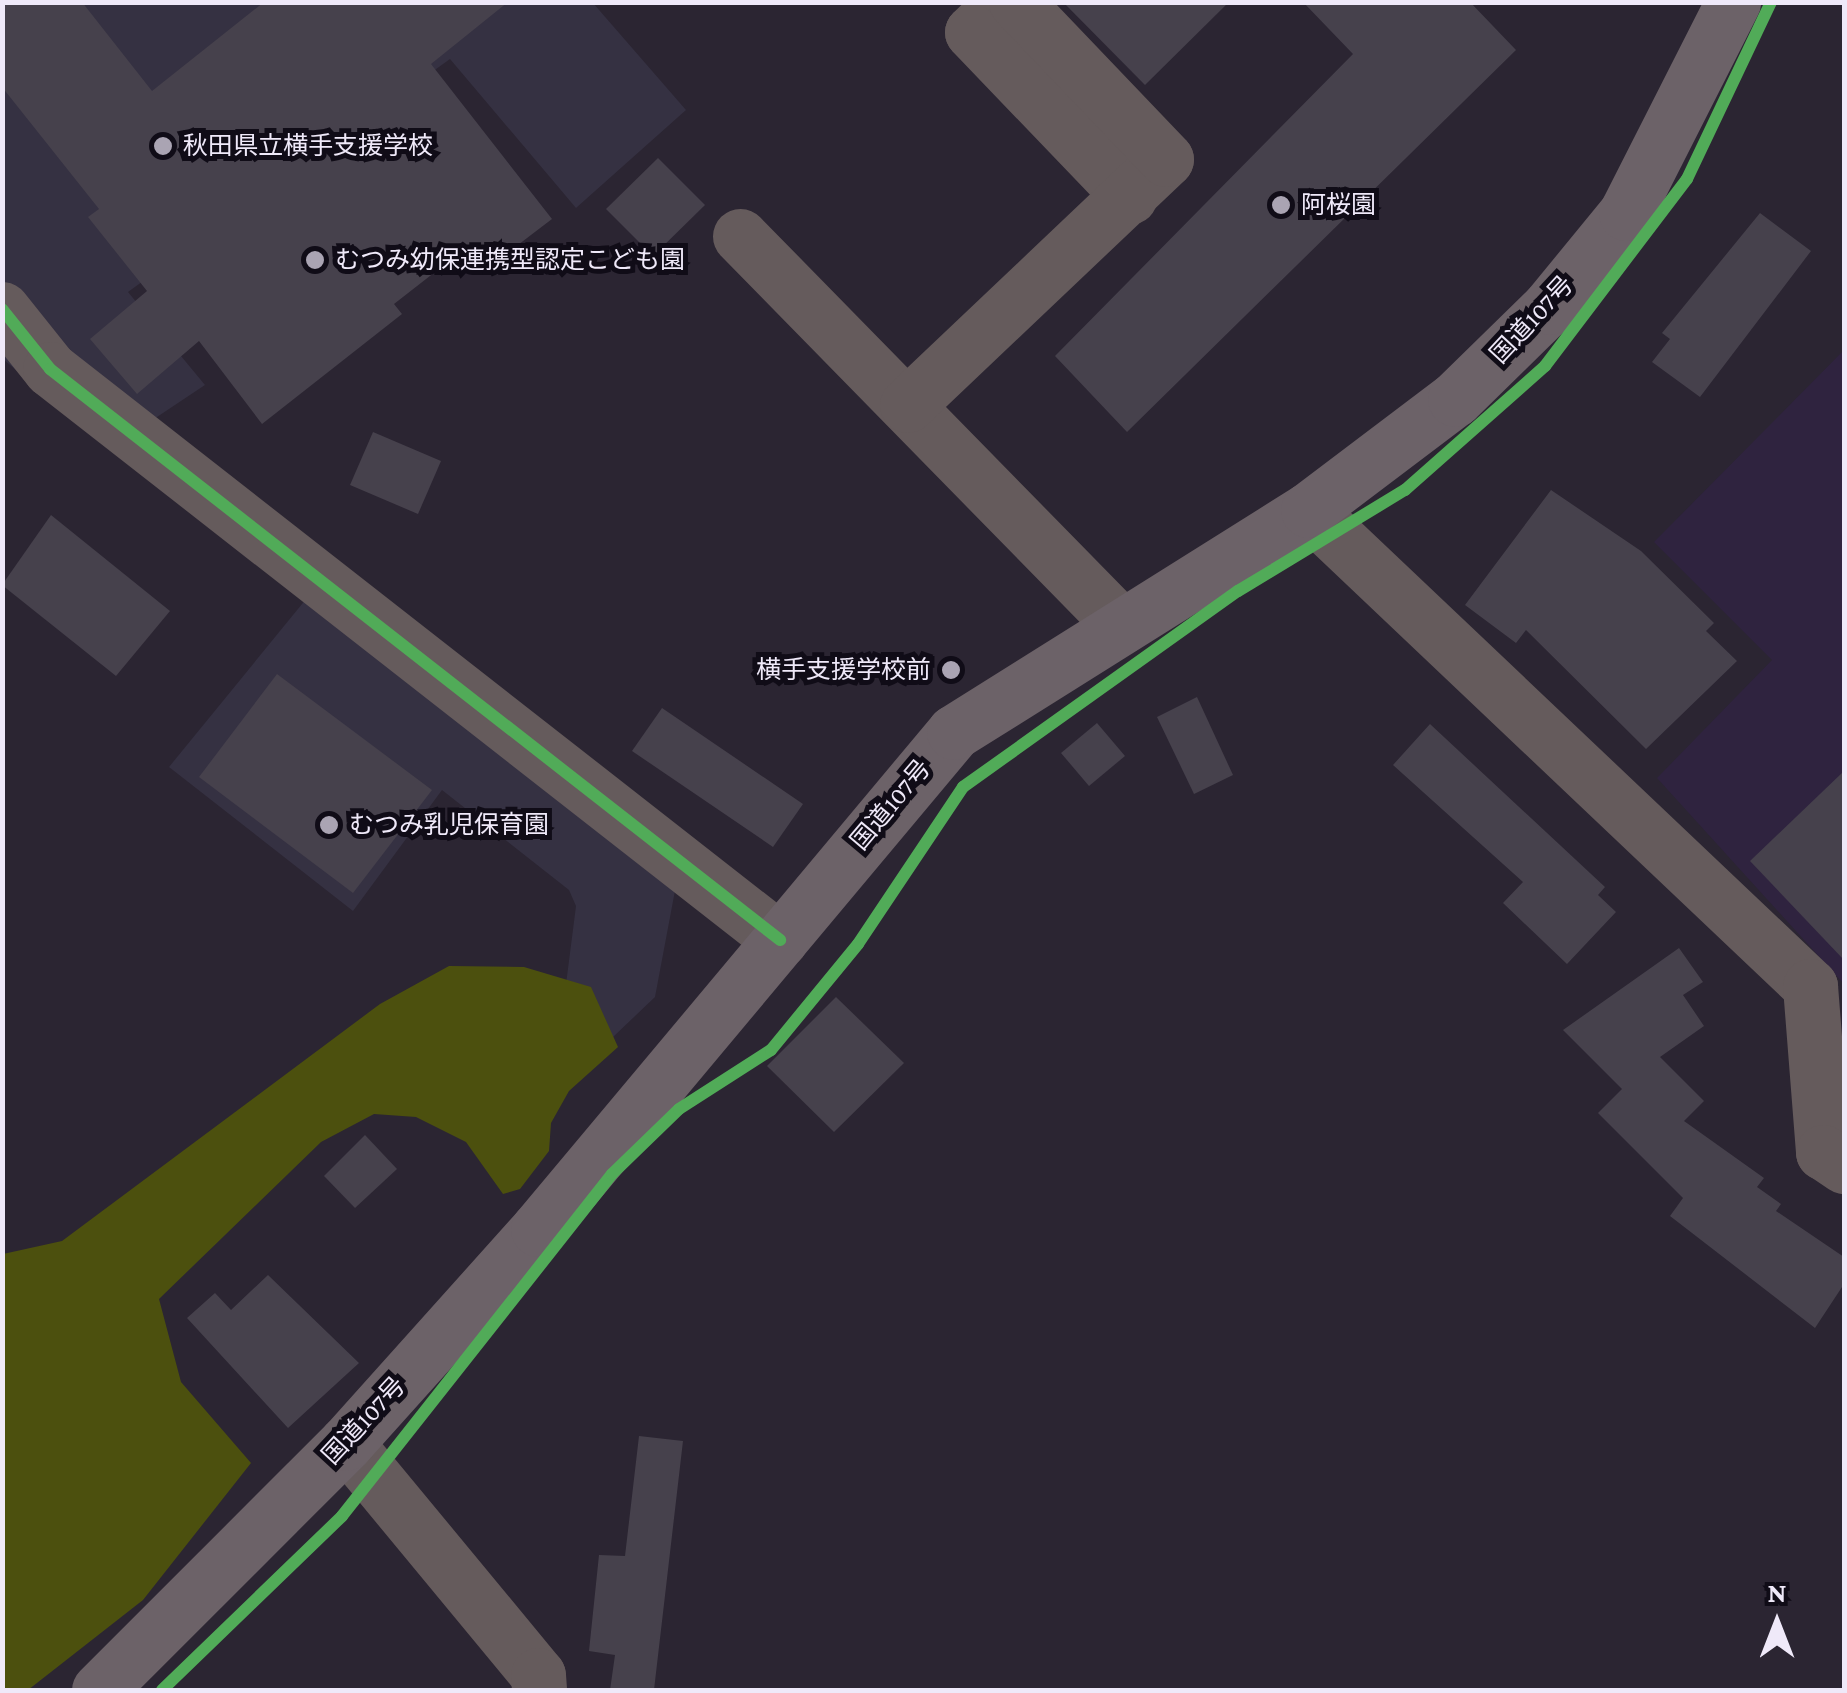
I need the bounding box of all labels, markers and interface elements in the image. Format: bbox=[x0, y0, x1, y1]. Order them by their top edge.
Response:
place label: 秋田県立横手支援学校 bbox=[183, 131, 433, 161]
marker: 秋田県立横手支援学校 bbox=[152, 135, 174, 157]
place label: 阿桜園 bbox=[1301, 190, 1376, 220]
marker: 阿桜園 bbox=[1270, 194, 1292, 216]
place label: むつみ幼保連携型認定こども園 bbox=[335, 245, 685, 275]
marker: むつみ幼保連携型認定こども園 bbox=[304, 249, 326, 271]
street label: 国道107号 bbox=[1484, 270, 1580, 370]
place label: 横手支援学校前 bbox=[756, 655, 931, 685]
marker: 横手支援学校前 bbox=[940, 659, 962, 681]
street label: 国道107号 bbox=[845, 754, 937, 856]
place label: むつみ乳児保育園 bbox=[349, 810, 549, 840]
marker: むつみ乳児保育園 bbox=[318, 814, 340, 836]
street label: 国道107号 bbox=[316, 1371, 412, 1471]
north arrow bbox=[1727, 1573, 1827, 1673]
text: N bbox=[1767, 1577, 1787, 1608]

